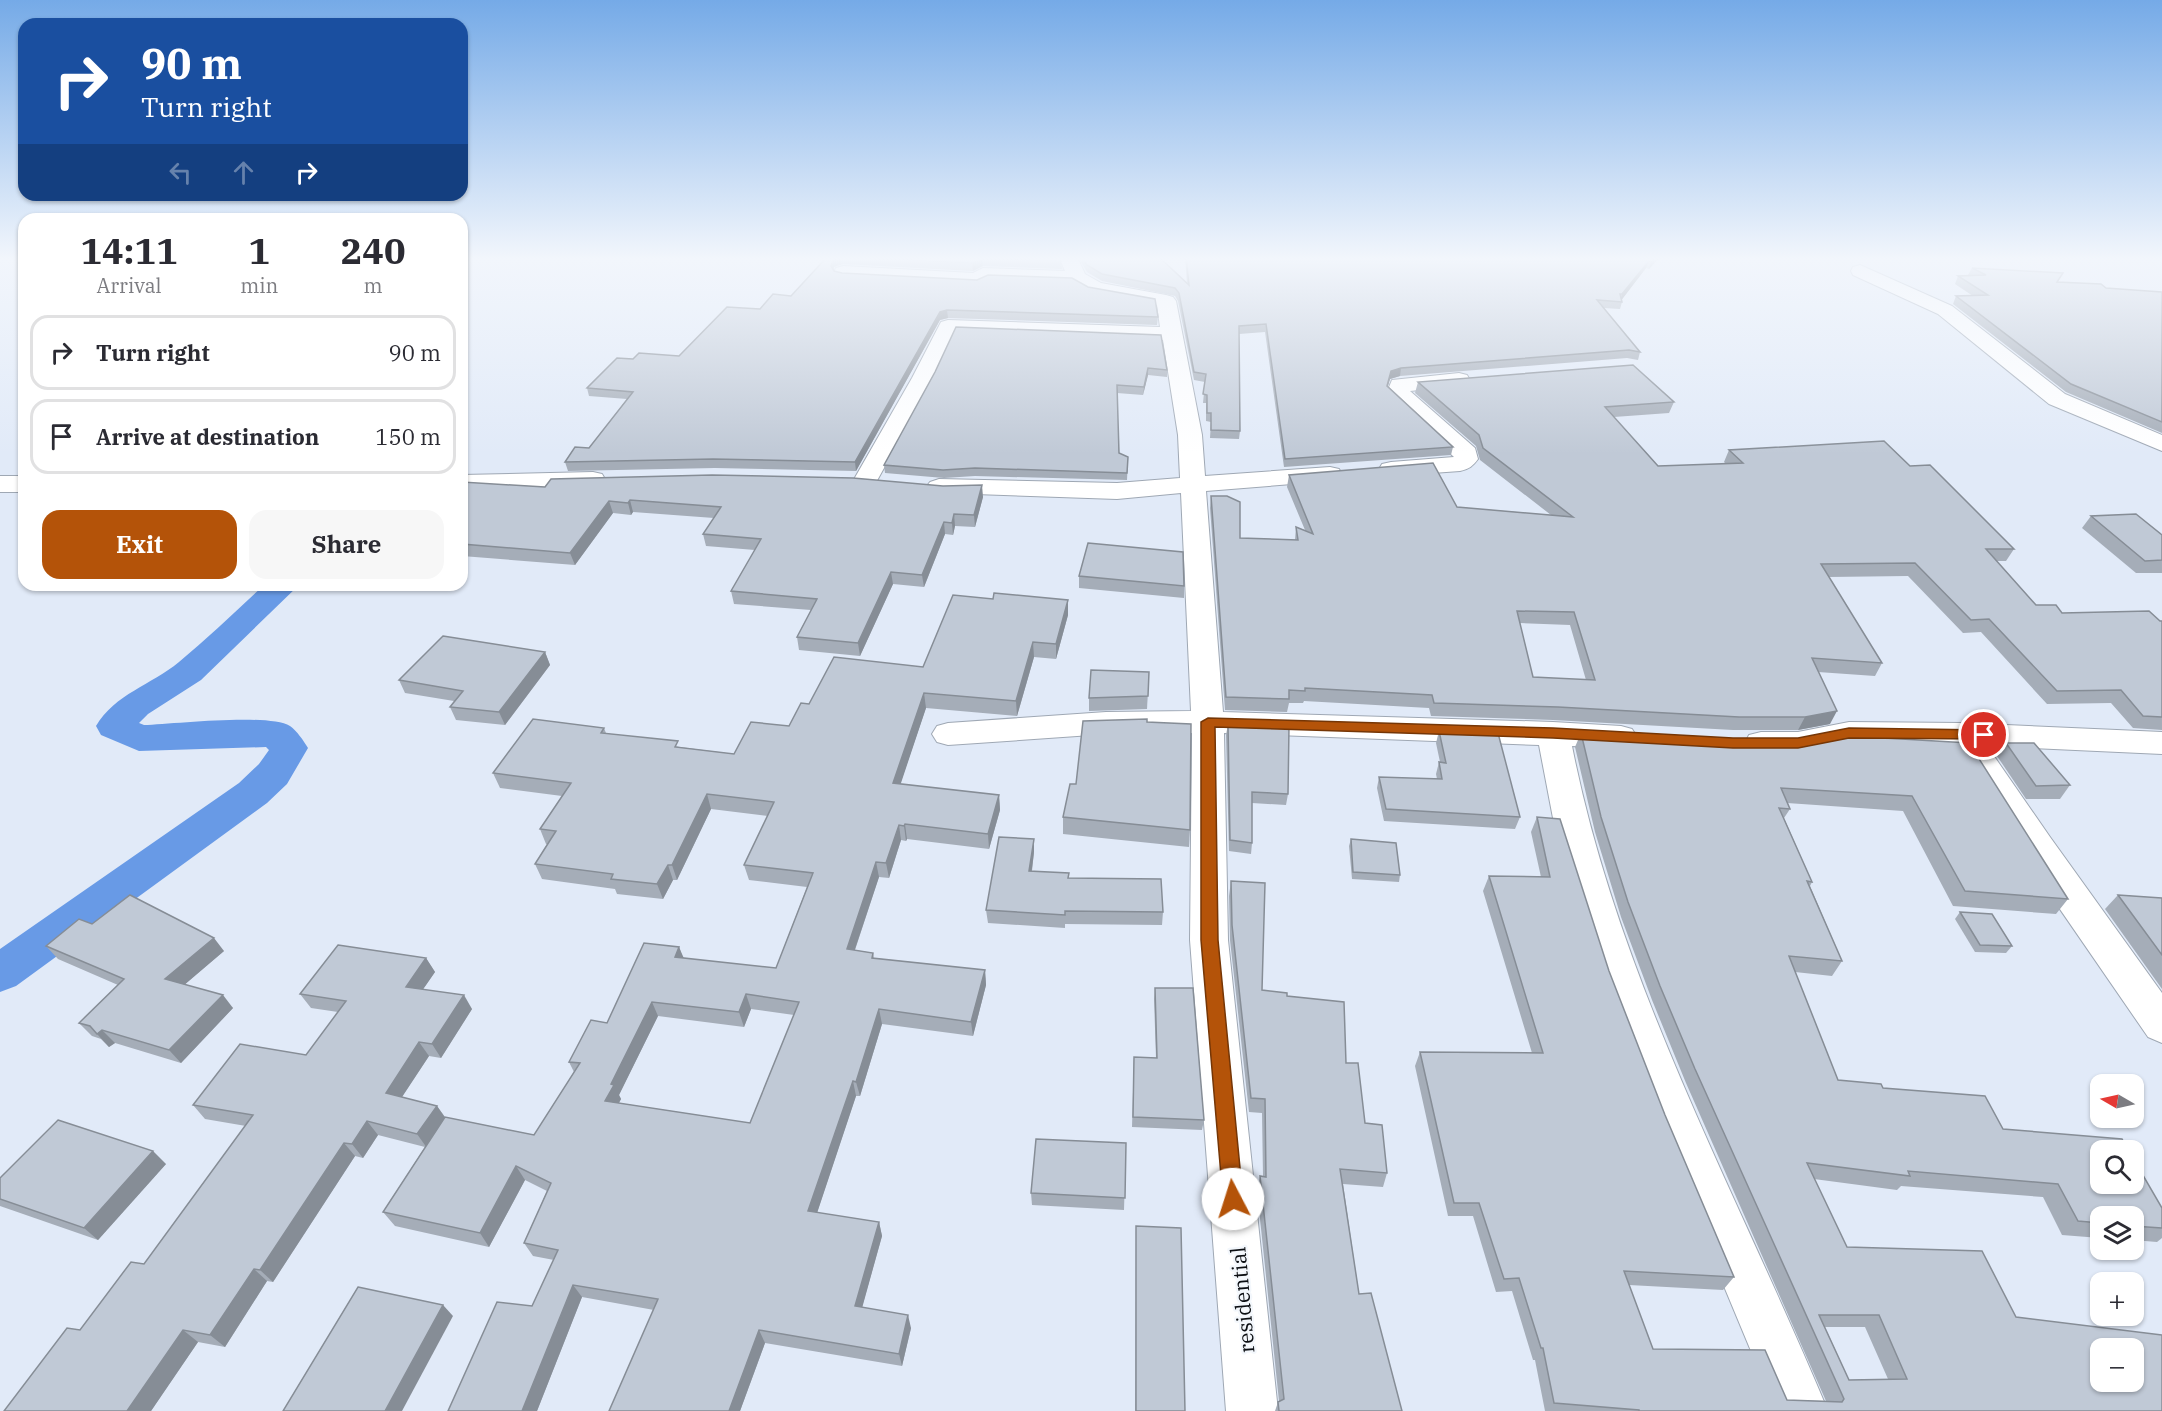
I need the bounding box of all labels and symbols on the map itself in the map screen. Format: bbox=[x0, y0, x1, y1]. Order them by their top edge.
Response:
pin bbox=[1958, 709, 2009, 760]
north arrow bbox=[2090, 1074, 2144, 1128]
position arrow bbox=[1201, 1167, 1265, 1231]
street label: residential bbox=[1223, 1246, 1261, 1354]

